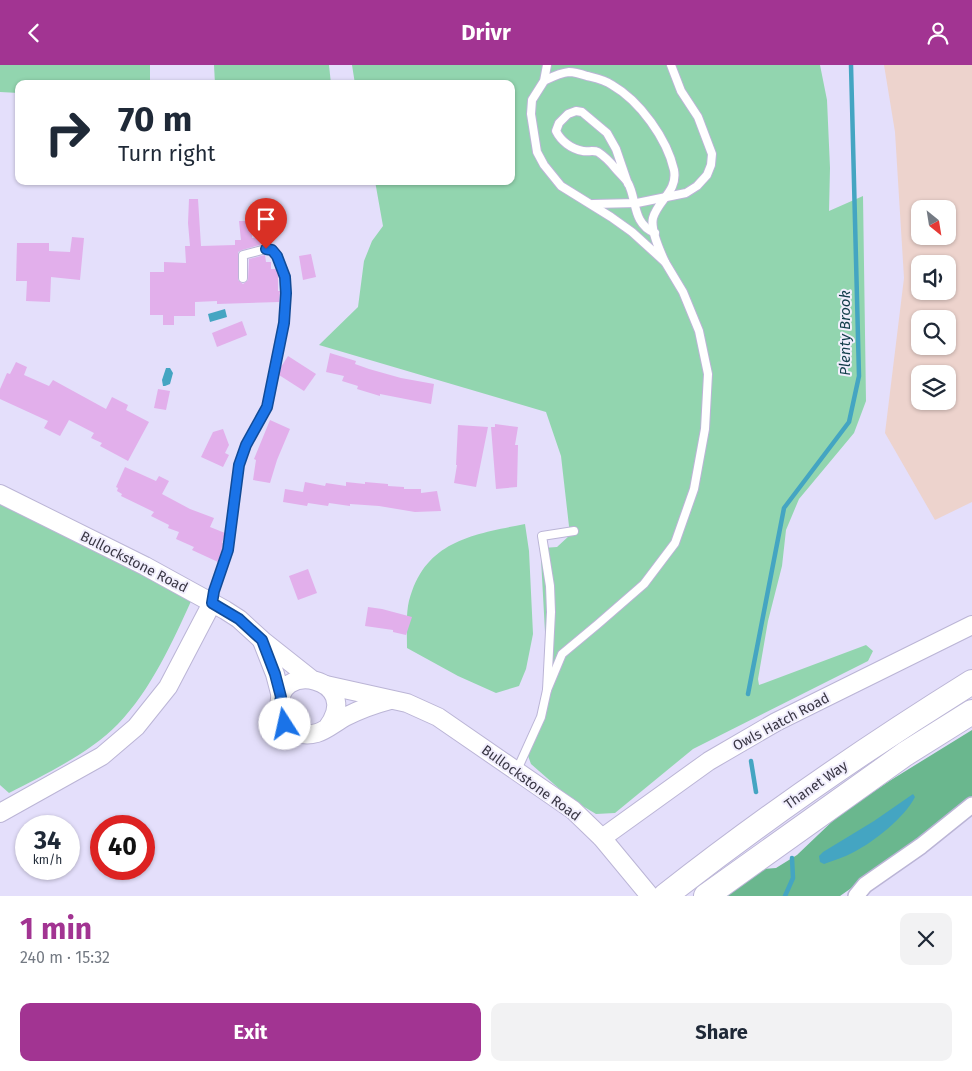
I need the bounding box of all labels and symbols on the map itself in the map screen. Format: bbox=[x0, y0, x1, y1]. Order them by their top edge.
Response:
pin bbox=[245, 198, 287, 249]
north arrow bbox=[911, 200, 956, 245]
water label: Plenty Brook bbox=[836, 290, 854, 376]
street label: Bullockstone Road bbox=[78, 528, 190, 596]
street label: Owls Hatch Road bbox=[730, 689, 832, 755]
position arrow bbox=[258, 697, 310, 749]
street label: Bullockstone Road bbox=[478, 741, 584, 825]
street label: Thanet Way bbox=[781, 757, 851, 813]
speed limit sign: 40 bbox=[90, 815, 155, 880]

